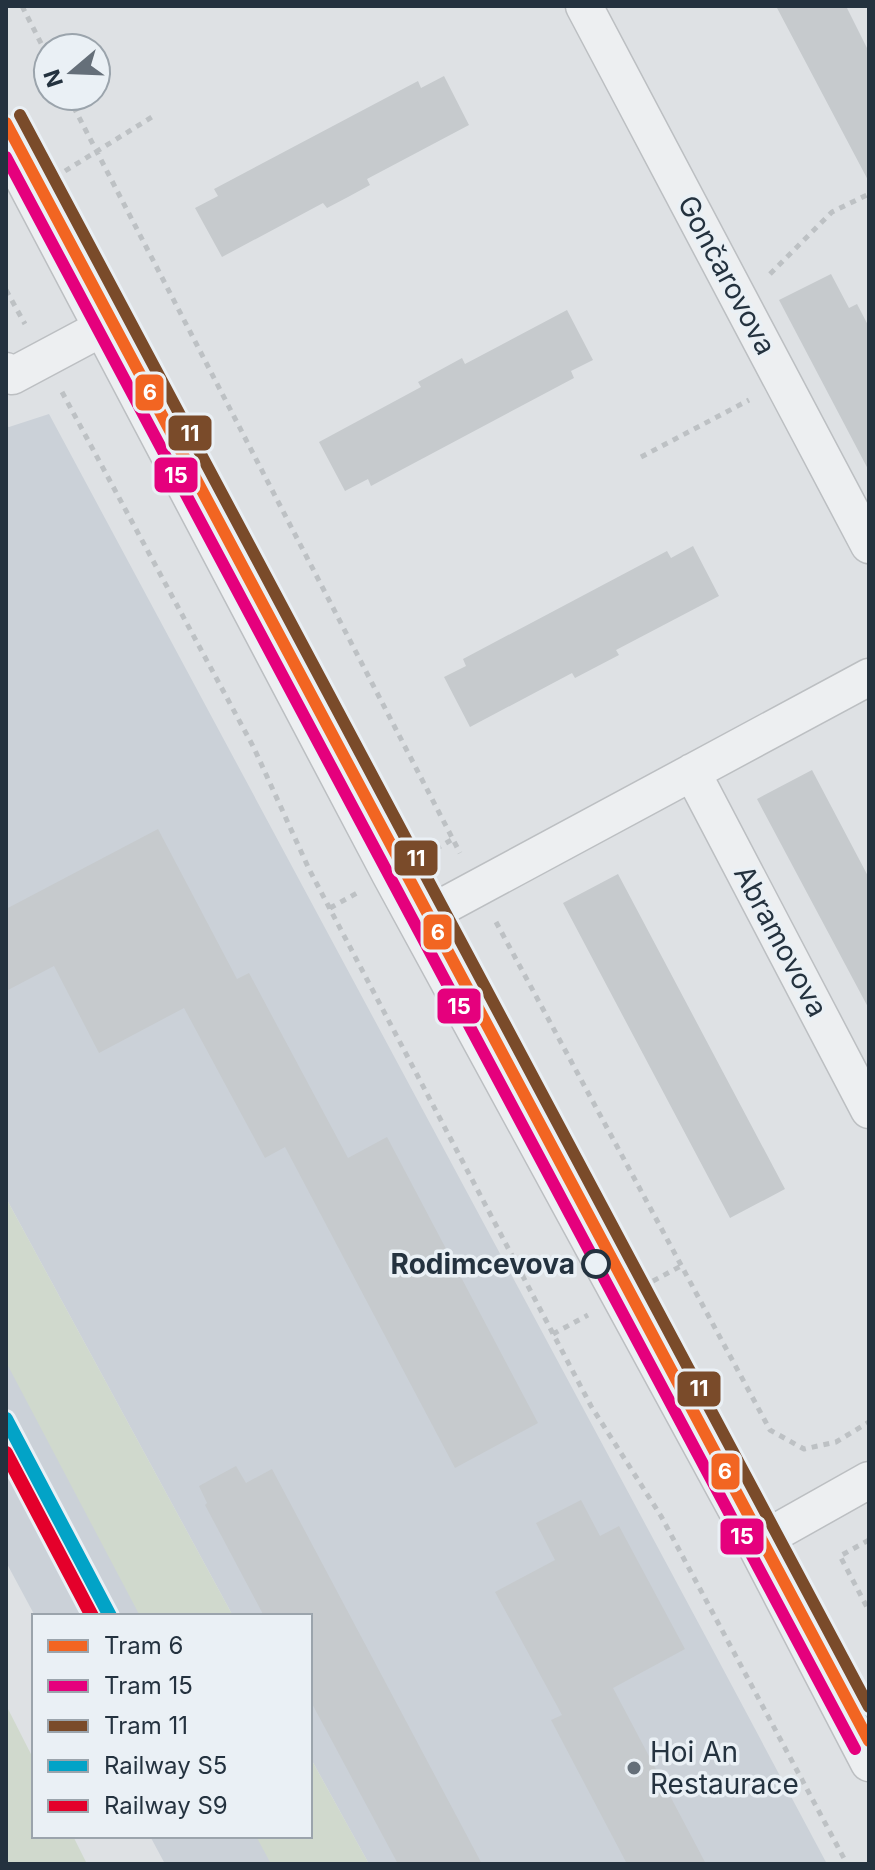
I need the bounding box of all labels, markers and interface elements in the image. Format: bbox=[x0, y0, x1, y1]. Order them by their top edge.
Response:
north arrow bbox=[32, 32, 112, 112]
text: N bbox=[38, 66, 68, 91]
street label: Gončarovova bbox=[671, 190, 783, 360]
line badge: 6 bbox=[134, 373, 165, 412]
text: 6 bbox=[143, 379, 157, 405]
line badge: 11 bbox=[167, 414, 213, 452]
text: 11 bbox=[181, 420, 199, 446]
line badge: 15 bbox=[153, 456, 199, 494]
text: 15 bbox=[164, 462, 188, 488]
line badge: 11 bbox=[393, 839, 439, 877]
text: 11 bbox=[407, 845, 425, 871]
street label: Abramovova bbox=[727, 860, 835, 1022]
line badge: 6 bbox=[422, 913, 453, 951]
text: 6 bbox=[431, 919, 445, 945]
line badge: 15 bbox=[436, 987, 482, 1025]
text: 15 bbox=[447, 993, 471, 1019]
place label: Rodimcevova bbox=[391, 1247, 575, 1281]
marker: Rodimcevova bbox=[582, 1250, 610, 1278]
line badge: 11 bbox=[676, 1370, 722, 1408]
text: 11 bbox=[690, 1375, 708, 1401]
line badge: 6 bbox=[710, 1452, 741, 1491]
text: 6 bbox=[718, 1458, 732, 1484]
line badge: 15 bbox=[719, 1517, 765, 1556]
text: 15 bbox=[730, 1523, 754, 1549]
legend bbox=[32, 1614, 312, 1838]
text: Tram 6 bbox=[104, 1631, 183, 1660]
text: Tram 15 bbox=[104, 1671, 193, 1700]
text: Tram 11 bbox=[104, 1711, 188, 1740]
place label: Hoi An Restaurace bbox=[650, 1735, 799, 1801]
text: Railway S5 bbox=[104, 1751, 227, 1780]
marker: Hoi An Restaurace bbox=[625, 1759, 643, 1777]
text: Railway S9 bbox=[104, 1791, 228, 1820]

